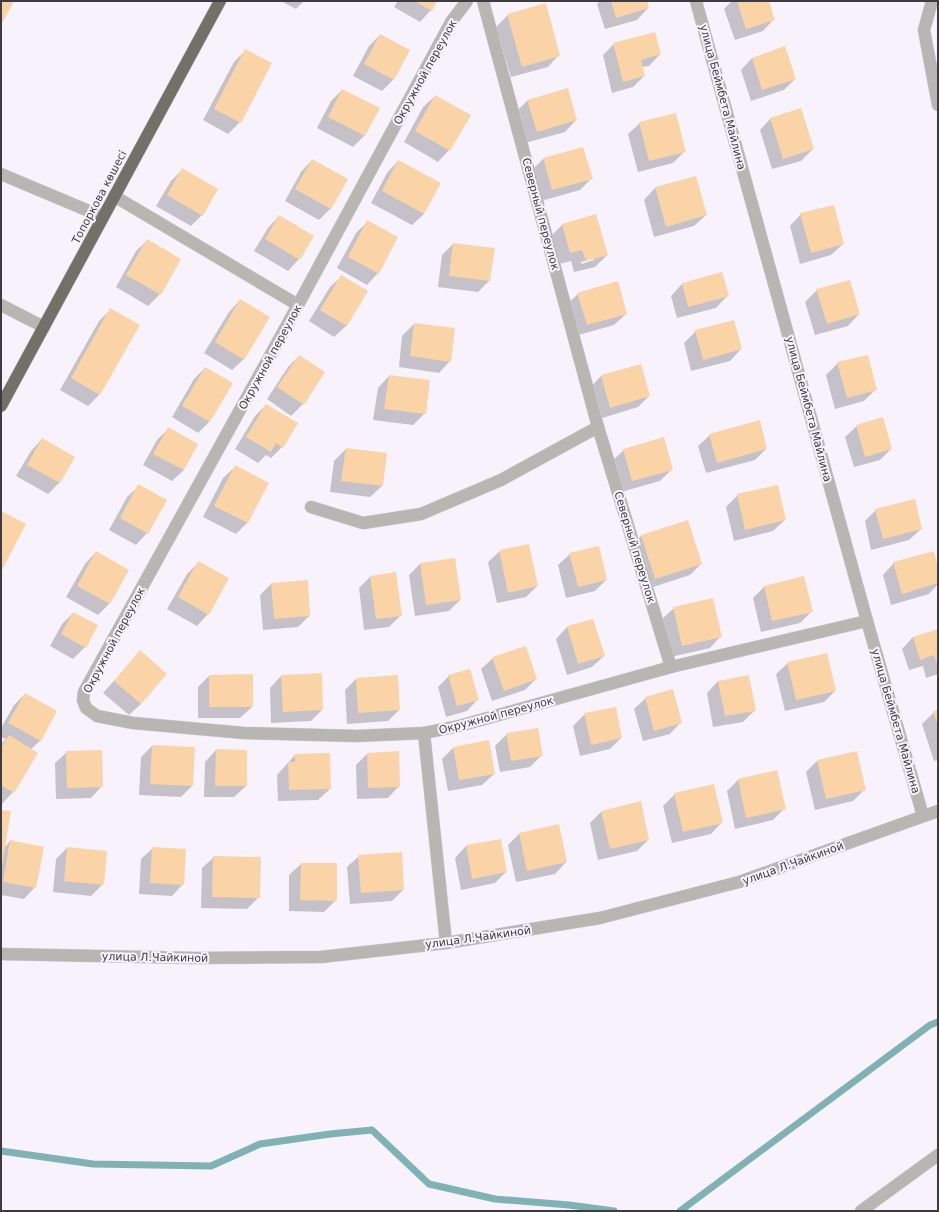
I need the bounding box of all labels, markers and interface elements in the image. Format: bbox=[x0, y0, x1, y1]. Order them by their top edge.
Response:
street label: Окружной переулок bbox=[391, 17, 460, 127]
street label: улица Беймбета Майлина bbox=[697, 23, 748, 171]
street label: Топоркова көшесі bbox=[69, 148, 130, 247]
street label: Северный переулок bbox=[519, 157, 562, 272]
street label: Окружной переулок bbox=[236, 302, 305, 412]
street label: улица Беймбета Майлина bbox=[783, 335, 834, 483]
street label: Северный переулок bbox=[611, 490, 658, 605]
street label: Окружной переулок bbox=[81, 585, 148, 695]
street label: улица Беймбета Майлина bbox=[869, 647, 922, 795]
street label: Окружной переулок bbox=[438, 694, 555, 737]
street label: улица Л.Чайкиной bbox=[741, 839, 845, 888]
street label: улица Л.Чайкиной bbox=[424, 924, 532, 951]
street label: улица Л.Чайкиной bbox=[102, 950, 208, 965]

